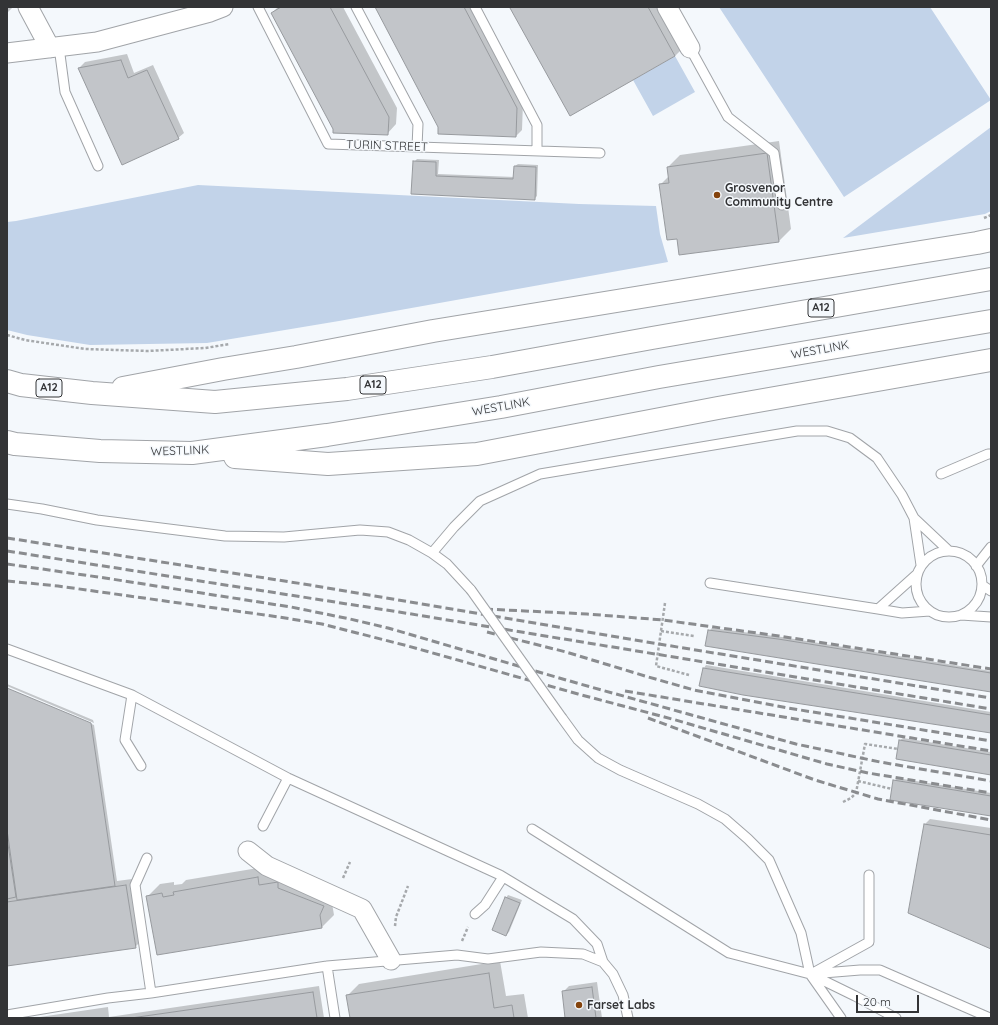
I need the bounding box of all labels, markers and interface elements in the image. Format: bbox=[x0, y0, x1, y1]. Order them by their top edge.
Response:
street label: TURIN STREET bbox=[346, 137, 428, 155]
place label: Grosvenor Community Centre bbox=[725, 181, 833, 209]
marker: Grosvenor Community Centre bbox=[712, 190, 722, 200]
road number: A12 bbox=[808, 299, 834, 317]
street label: WESTLINK bbox=[790, 338, 850, 362]
road number: A12 bbox=[360, 376, 386, 394]
road number: A12 bbox=[36, 379, 62, 397]
street label: WESTLINK bbox=[471, 395, 531, 419]
street label: WESTLINK bbox=[150, 443, 210, 459]
scale bar bbox=[858, 987, 921, 1013]
text: 20 m bbox=[863, 994, 891, 1009]
place label: Farset Labs bbox=[587, 998, 655, 1012]
marker: Farset Labs bbox=[574, 1000, 584, 1010]

